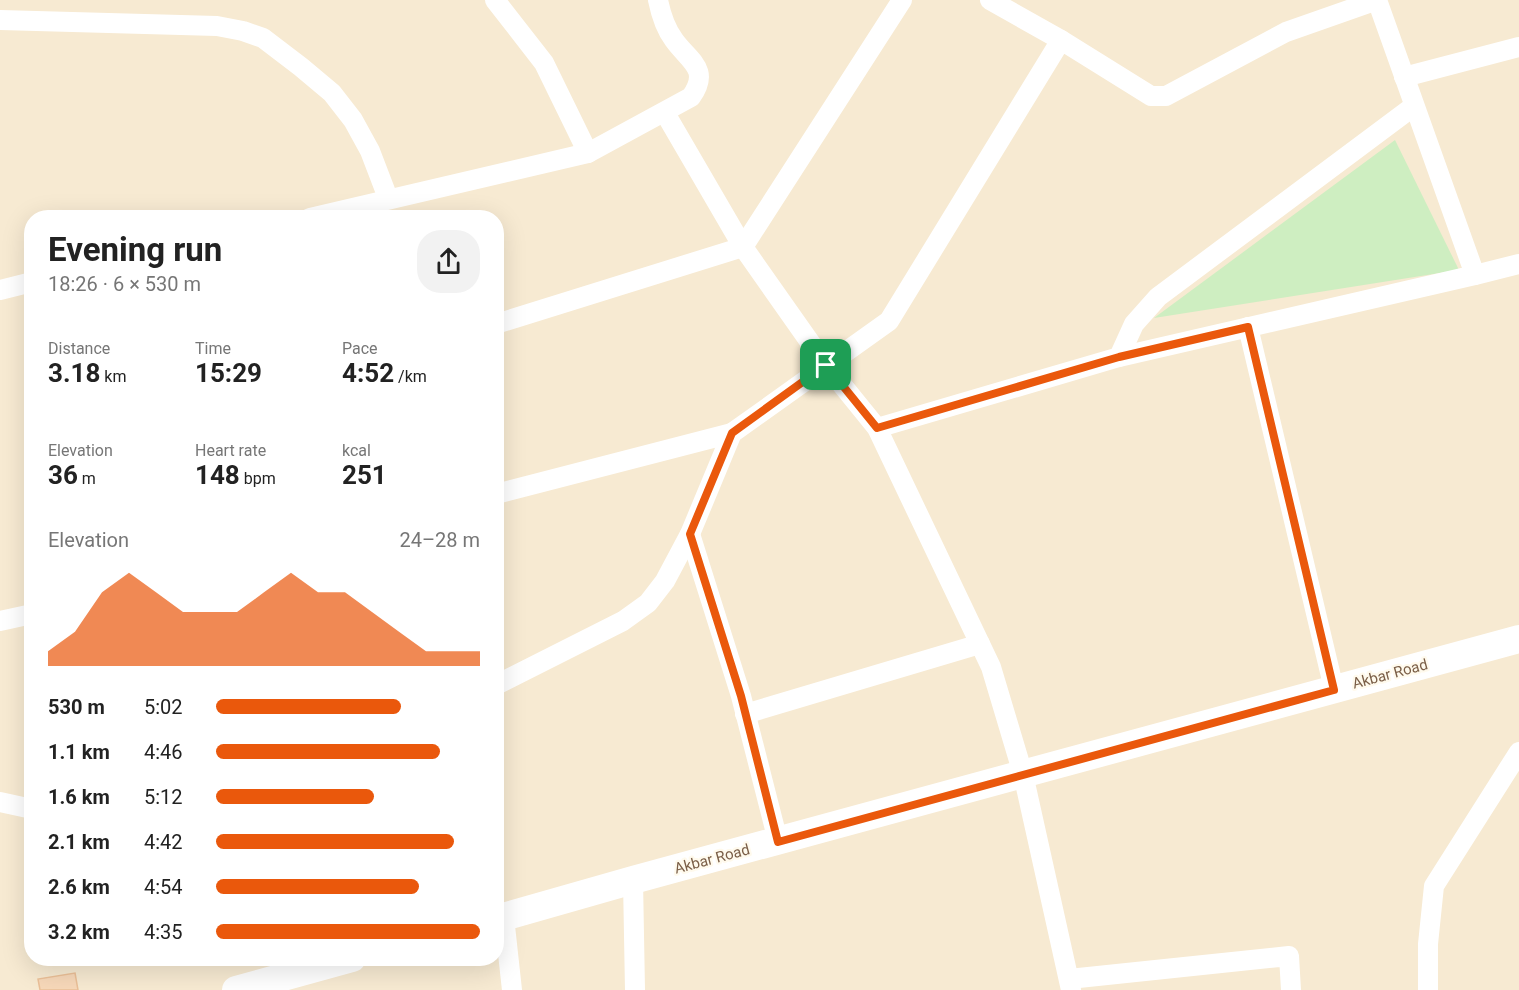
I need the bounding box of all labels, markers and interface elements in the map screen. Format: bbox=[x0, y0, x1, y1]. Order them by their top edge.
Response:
text: Evening run bbox=[48, 230, 222, 269]
button: share bbox=[417, 230, 480, 293]
text: 18:26 · 6 × 530 m bbox=[48, 272, 201, 296]
text: Distance bbox=[48, 339, 110, 358]
text: Time bbox=[195, 339, 231, 358]
text: Pace bbox=[342, 339, 378, 358]
pin bbox=[800, 339, 851, 390]
icon: arrive bbox=[809, 348, 842, 381]
text: 3.18 bbox=[48, 358, 100, 388]
text: 15:29 bbox=[195, 358, 262, 388]
text: 4:52 bbox=[342, 358, 394, 388]
text: km bbox=[100, 367, 126, 386]
text: /km bbox=[394, 367, 427, 386]
text: Elevation bbox=[48, 441, 113, 460]
text: Heart rate bbox=[195, 441, 266, 460]
text: kcal bbox=[342, 441, 371, 460]
text: 36 bbox=[48, 460, 78, 490]
text: 148 bbox=[195, 460, 240, 490]
text: 251 bbox=[342, 460, 387, 490]
text: m bbox=[78, 469, 96, 488]
text: bpm bbox=[240, 469, 276, 488]
text: Elevation bbox=[48, 528, 129, 552]
text: 24–28 m bbox=[399, 528, 480, 552]
street label: Akbar Road bbox=[1350, 655, 1430, 693]
text: 530 m bbox=[48, 695, 105, 719]
text: 5:02 bbox=[144, 695, 183, 719]
text: 1.1 km bbox=[48, 740, 110, 764]
text: 4:46 bbox=[144, 740, 183, 764]
text: 1.6 km bbox=[48, 785, 110, 809]
text: 5:12 bbox=[144, 785, 183, 809]
text: 2.1 km bbox=[48, 830, 110, 854]
text: 4:42 bbox=[144, 830, 183, 854]
street label: Akbar Road bbox=[672, 840, 752, 878]
text: 2.6 km bbox=[48, 875, 110, 899]
text: 4:54 bbox=[144, 875, 183, 899]
text: 3.2 km bbox=[48, 920, 110, 944]
text: 4:35 bbox=[144, 920, 183, 944]

